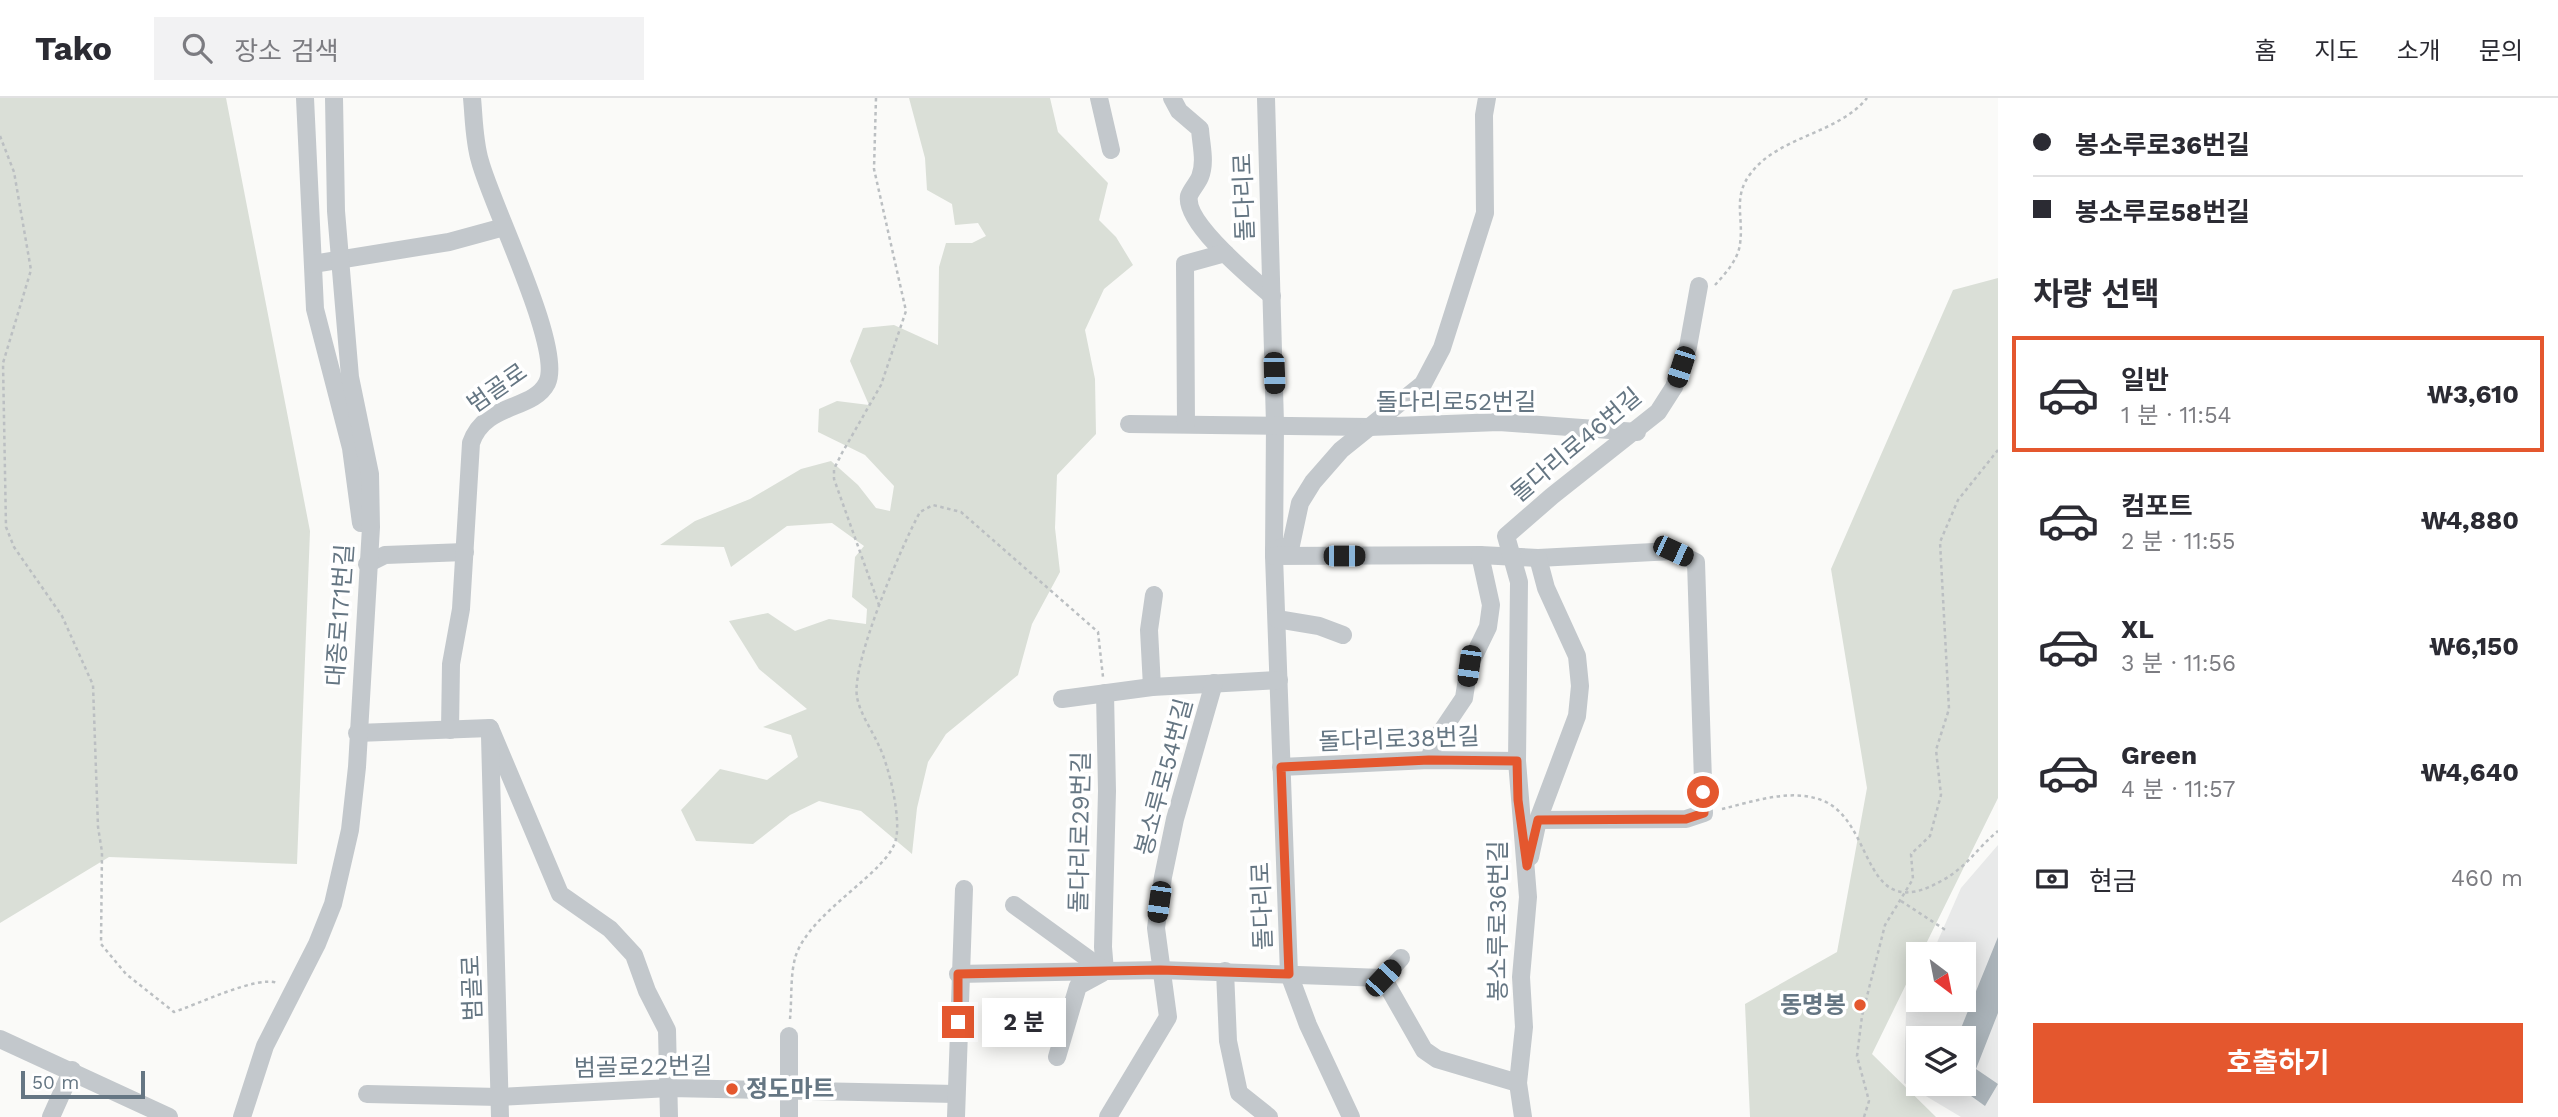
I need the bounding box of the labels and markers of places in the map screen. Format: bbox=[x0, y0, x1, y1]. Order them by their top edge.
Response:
place label: 동명봉 bbox=[1780, 991, 1846, 1019]
marker: 동명봉 bbox=[1852, 997, 1868, 1013]
place label: 정도마트 bbox=[746, 1075, 834, 1103]
marker: 정도마트 bbox=[724, 1081, 740, 1097]

